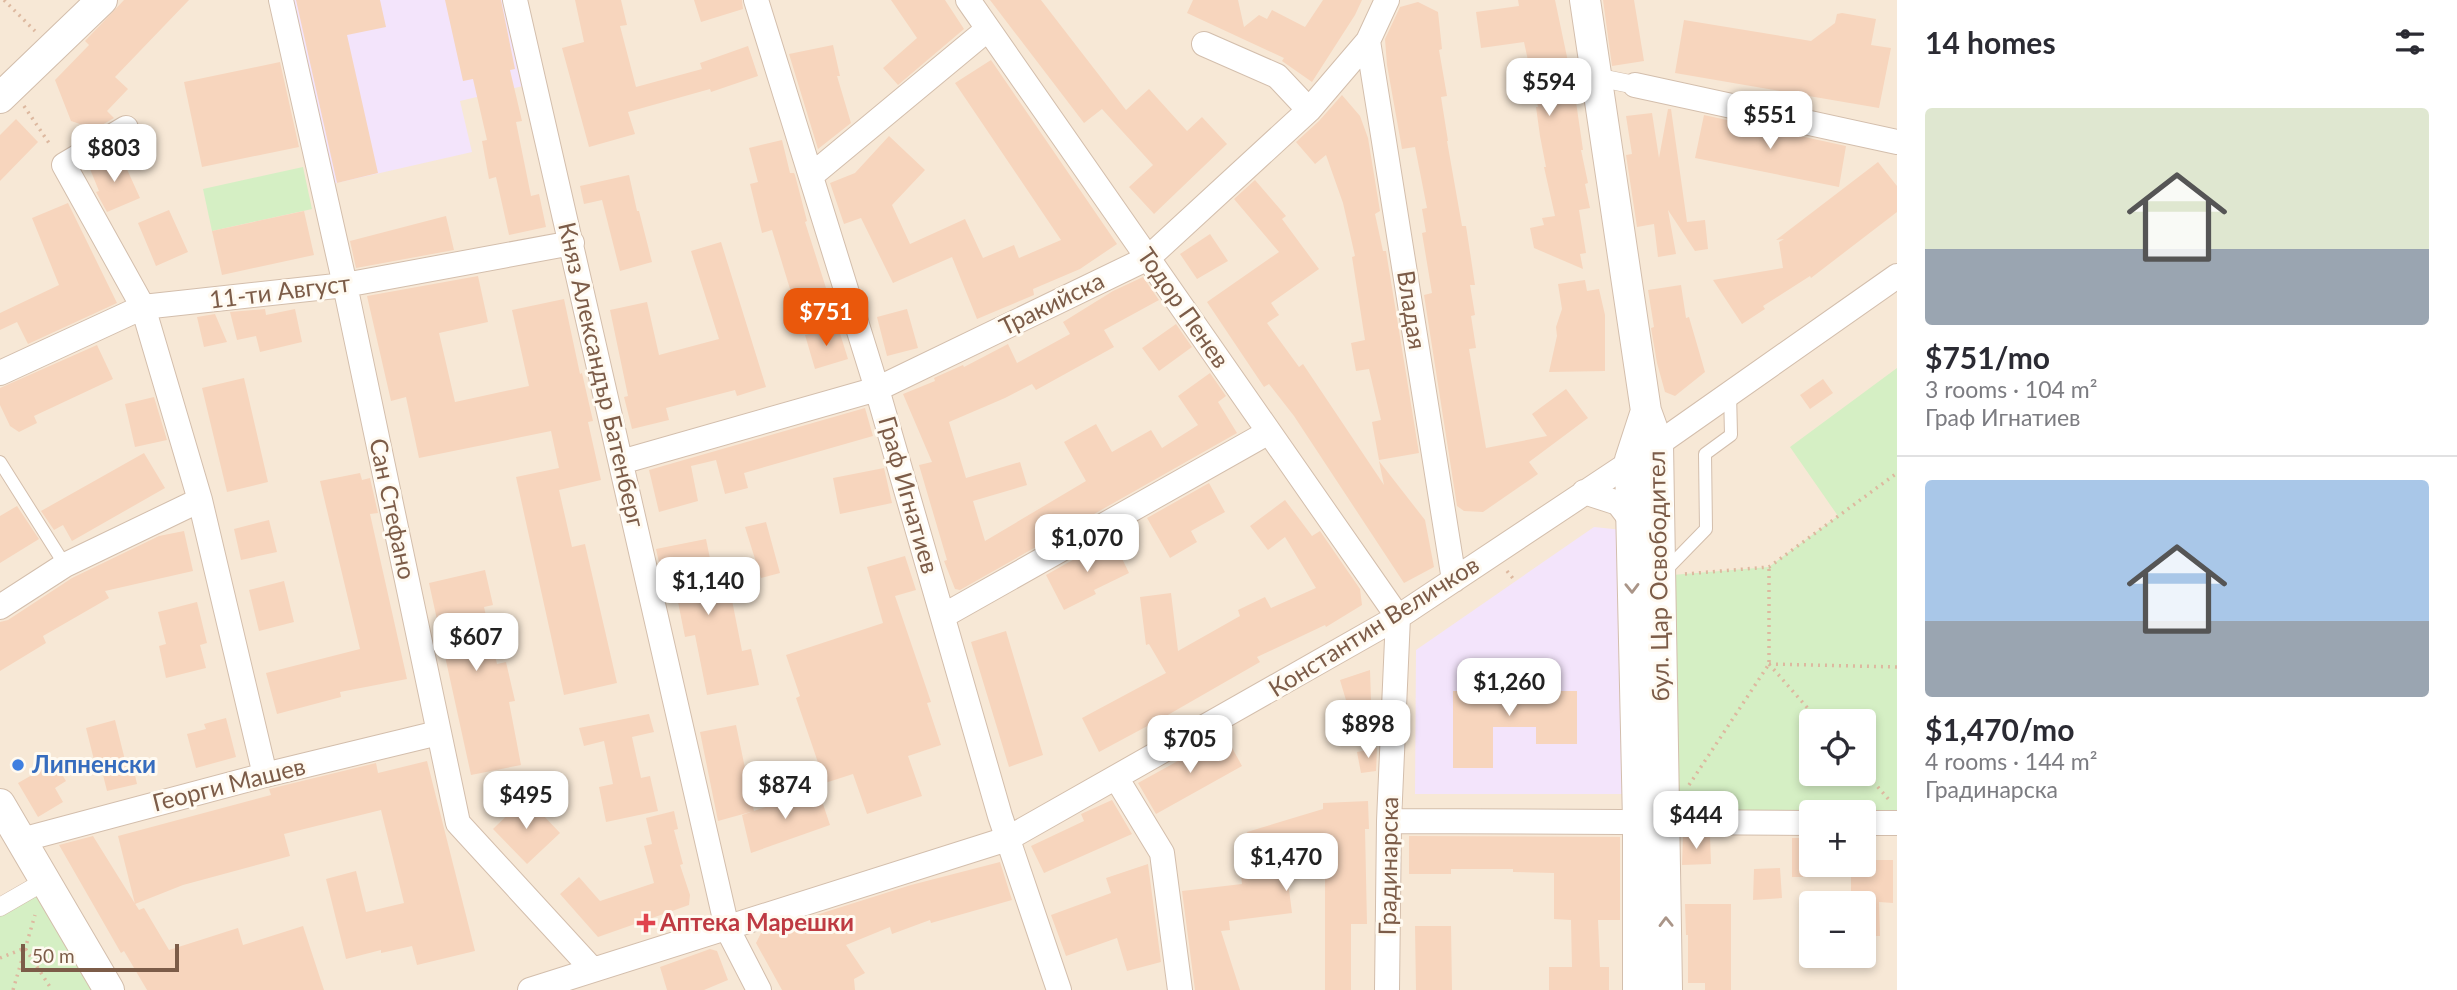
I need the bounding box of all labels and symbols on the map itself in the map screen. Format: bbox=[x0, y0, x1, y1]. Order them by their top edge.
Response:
pin: $594 bbox=[1508, 58, 1590, 118]
pin: $551 bbox=[1729, 92, 1811, 151]
pin: $803 bbox=[73, 124, 155, 184]
street label: Княз Александър Батенберг bbox=[553, 219, 652, 530]
street label: Тодор Пенев bbox=[1132, 241, 1236, 373]
street label: Тракийска bbox=[994, 265, 1108, 340]
street label: 11-ти Август bbox=[208, 267, 352, 314]
street label: Владая bbox=[1392, 268, 1433, 351]
pin: $751 bbox=[785, 288, 867, 348]
street label: Граф Игнатиев bbox=[873, 413, 946, 577]
street label: Сан Стефано bbox=[364, 436, 423, 582]
street label: бул. Цар Освободител bbox=[1641, 450, 1674, 702]
pin: $1,070 bbox=[1030, 514, 1144, 574]
street label: Константин Величков bbox=[1263, 549, 1484, 702]
pin: $1,140 bbox=[651, 558, 765, 617]
one-way arrow bbox=[1625, 583, 1640, 594]
pin: $607 bbox=[435, 614, 517, 673]
pin: $1,260 bbox=[1452, 658, 1566, 718]
pin: $898 bbox=[1327, 700, 1409, 760]
pin: $705 bbox=[1149, 716, 1231, 775]
place label: Липненски bbox=[31, 749, 156, 778]
street label: Георги Машев bbox=[149, 751, 308, 817]
marker: Липненски bbox=[10, 757, 26, 773]
pin: $874 bbox=[744, 762, 826, 821]
pin: $495 bbox=[485, 772, 567, 831]
pin: $444 bbox=[1655, 792, 1737, 851]
street label: Градинарска bbox=[1372, 796, 1403, 936]
pin: $1,470 bbox=[1229, 834, 1343, 893]
place label: Аптека Марешки bbox=[659, 907, 854, 936]
marker: Аптека Марешки bbox=[638, 915, 654, 931]
one-way arrow bbox=[1658, 916, 1674, 927]
scale bar bbox=[21, 941, 178, 973]

